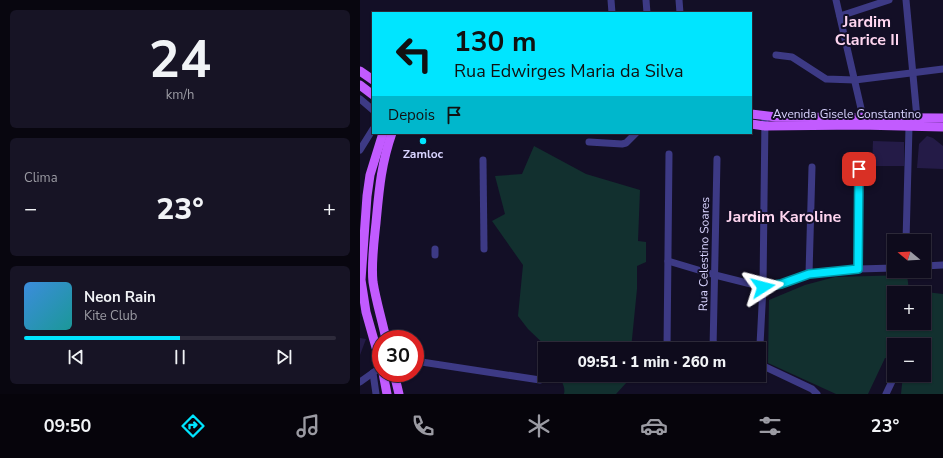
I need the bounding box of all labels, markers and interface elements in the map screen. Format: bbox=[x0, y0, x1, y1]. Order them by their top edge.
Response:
district label: Jardim Clarice II bbox=[835, 11, 899, 51]
text: 130 m bbox=[454, 23, 537, 61]
text: 24 bbox=[149, 24, 211, 95]
icon: left bbox=[388, 28, 440, 80]
text: Rua Edwirges Maria da Silva bbox=[454, 59, 684, 83]
text: km/h bbox=[166, 86, 194, 104]
icon: arrive bbox=[443, 104, 465, 126]
text: Depois bbox=[388, 105, 435, 125]
street label: Avenida Gisele Constantino bbox=[773, 106, 921, 122]
marker: Zamloc bbox=[418, 136, 428, 146]
place label: Zamloc bbox=[403, 146, 444, 162]
pin bbox=[842, 152, 876, 186]
icon: arrive bbox=[848, 158, 870, 180]
text: Clima bbox=[24, 169, 58, 187]
text: 23° bbox=[156, 189, 204, 230]
text: − bbox=[24, 194, 37, 224]
text: + bbox=[323, 194, 336, 224]
street label: Rua Celestino Soares bbox=[695, 197, 713, 311]
district label: Jardim Karoline bbox=[726, 206, 842, 228]
north arrow bbox=[887, 234, 931, 278]
map controls bbox=[887, 234, 931, 382]
position arrow bbox=[742, 266, 784, 308]
button: + bbox=[887, 286, 931, 330]
text: Neon Rain bbox=[84, 287, 156, 307]
text: Kite Club bbox=[84, 307, 137, 325]
speed limit sign: 30 bbox=[372, 330, 424, 382]
button: − bbox=[887, 338, 931, 382]
icon: previous bbox=[65, 346, 87, 368]
icon: pause bbox=[169, 346, 191, 368]
icon: next bbox=[273, 346, 295, 368]
text: 09:51 · 1 min · 260 m bbox=[578, 352, 726, 372]
icon: directions bbox=[179, 412, 207, 440]
icon: music bbox=[294, 412, 322, 440]
icon: phone bbox=[409, 412, 437, 440]
icon: climate bbox=[525, 412, 553, 440]
icon: car bbox=[640, 412, 668, 440]
icon: filters bbox=[756, 412, 784, 440]
text: 09:50 bbox=[44, 414, 91, 438]
text: 23° bbox=[871, 414, 899, 438]

